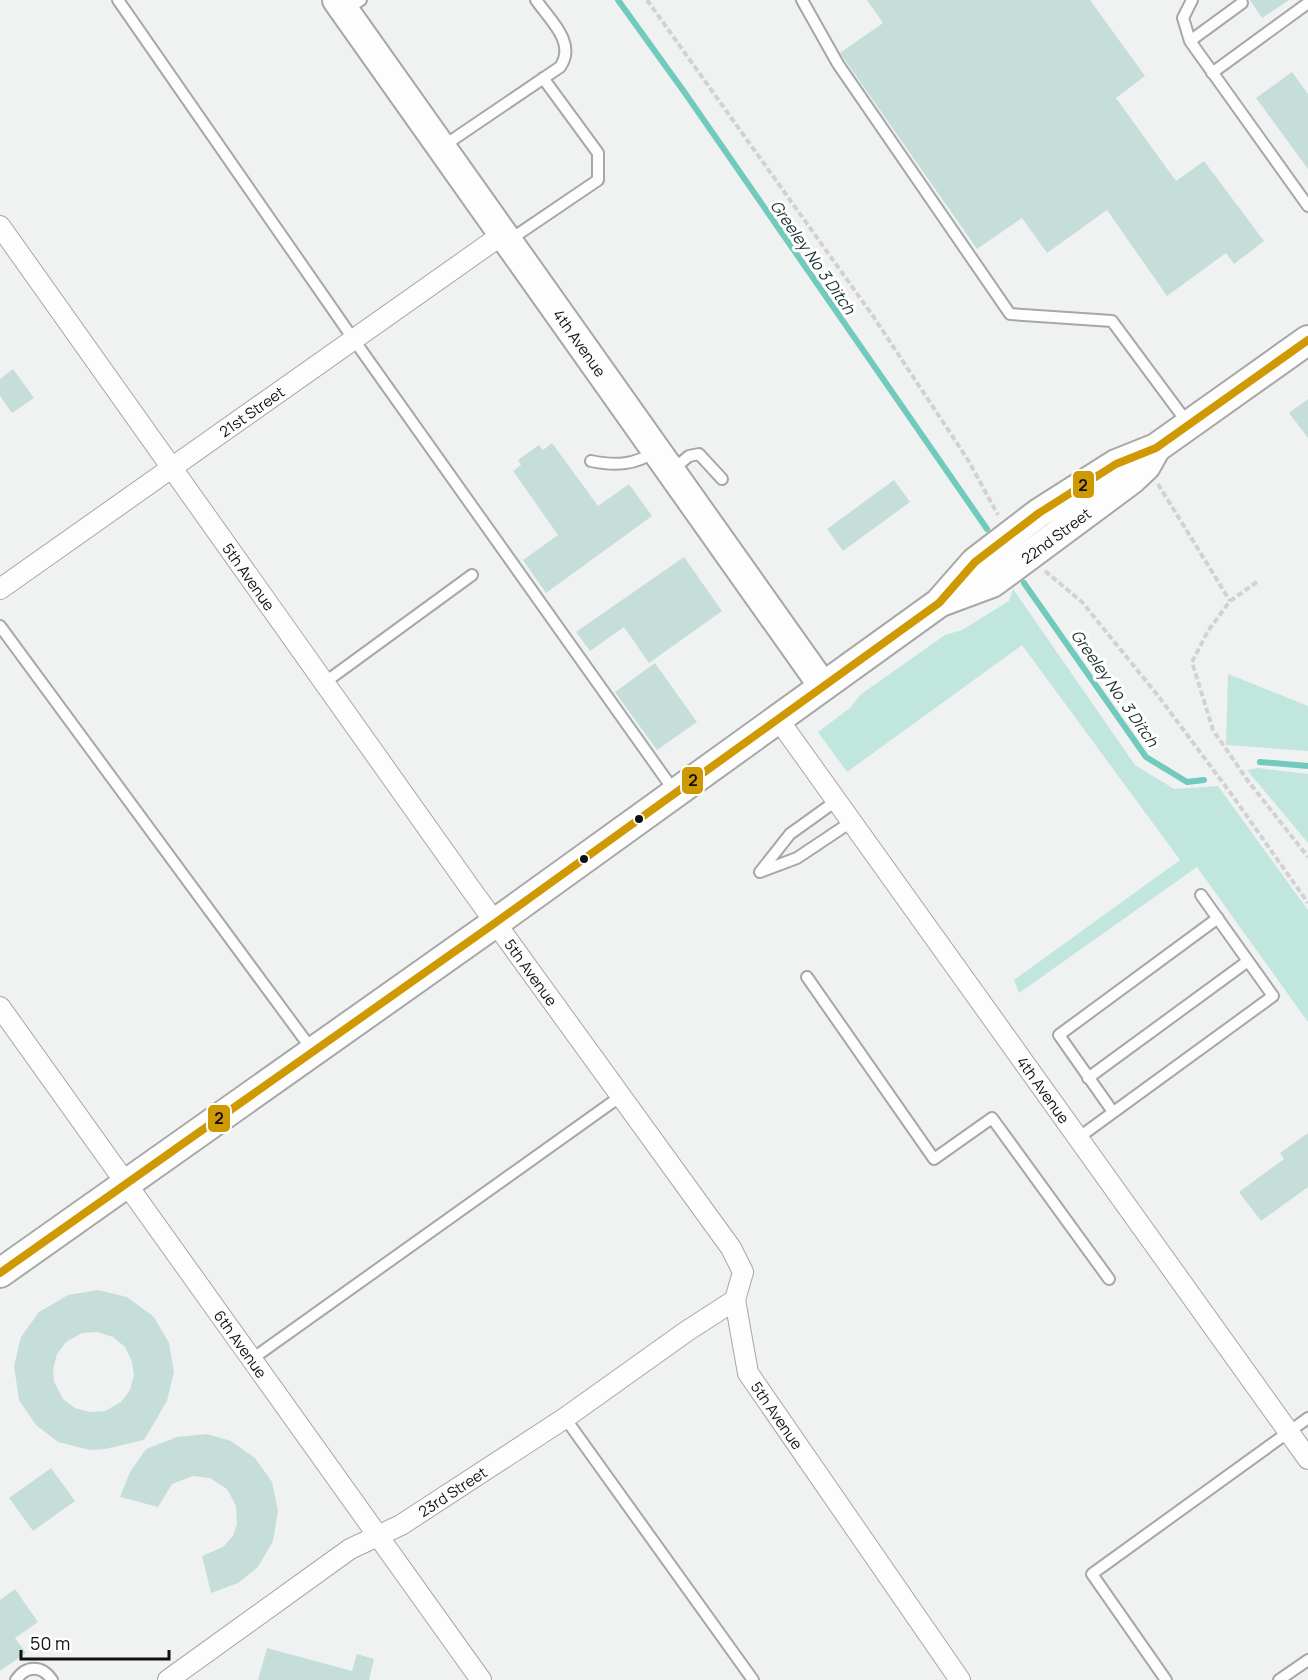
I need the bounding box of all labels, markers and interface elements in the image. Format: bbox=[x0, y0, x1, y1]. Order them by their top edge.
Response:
water label: Greeley No 3 Ditch bbox=[765, 195, 861, 319]
street label: 4th Avenue bbox=[549, 305, 611, 381]
street label: 21st Street bbox=[215, 381, 289, 442]
line badge: 2 bbox=[1072, 470, 1095, 499]
text: 2 bbox=[1078, 474, 1088, 496]
street label: 22nd Street bbox=[1017, 503, 1095, 568]
street label: 5th Avenue bbox=[218, 539, 280, 615]
water label: Greeley No. 3 Ditch bbox=[1066, 625, 1164, 751]
line badge: 2 bbox=[681, 766, 704, 795]
text: 2 bbox=[688, 769, 698, 791]
unlabelled marker bbox=[633, 813, 645, 825]
unlabelled marker bbox=[578, 853, 590, 865]
street label: 5th Avenue bbox=[500, 935, 563, 1010]
street label: 4th Avenue bbox=[1012, 1052, 1075, 1128]
line badge: 2 bbox=[207, 1104, 231, 1133]
text: 2 bbox=[214, 1107, 224, 1129]
street label: 6th Avenue bbox=[209, 1306, 272, 1382]
street label: 5th Avenue bbox=[746, 1377, 808, 1454]
street label: 23rd Street bbox=[414, 1461, 491, 1522]
scale bar bbox=[21, 1623, 170, 1661]
text: 50 m bbox=[30, 1631, 70, 1655]

